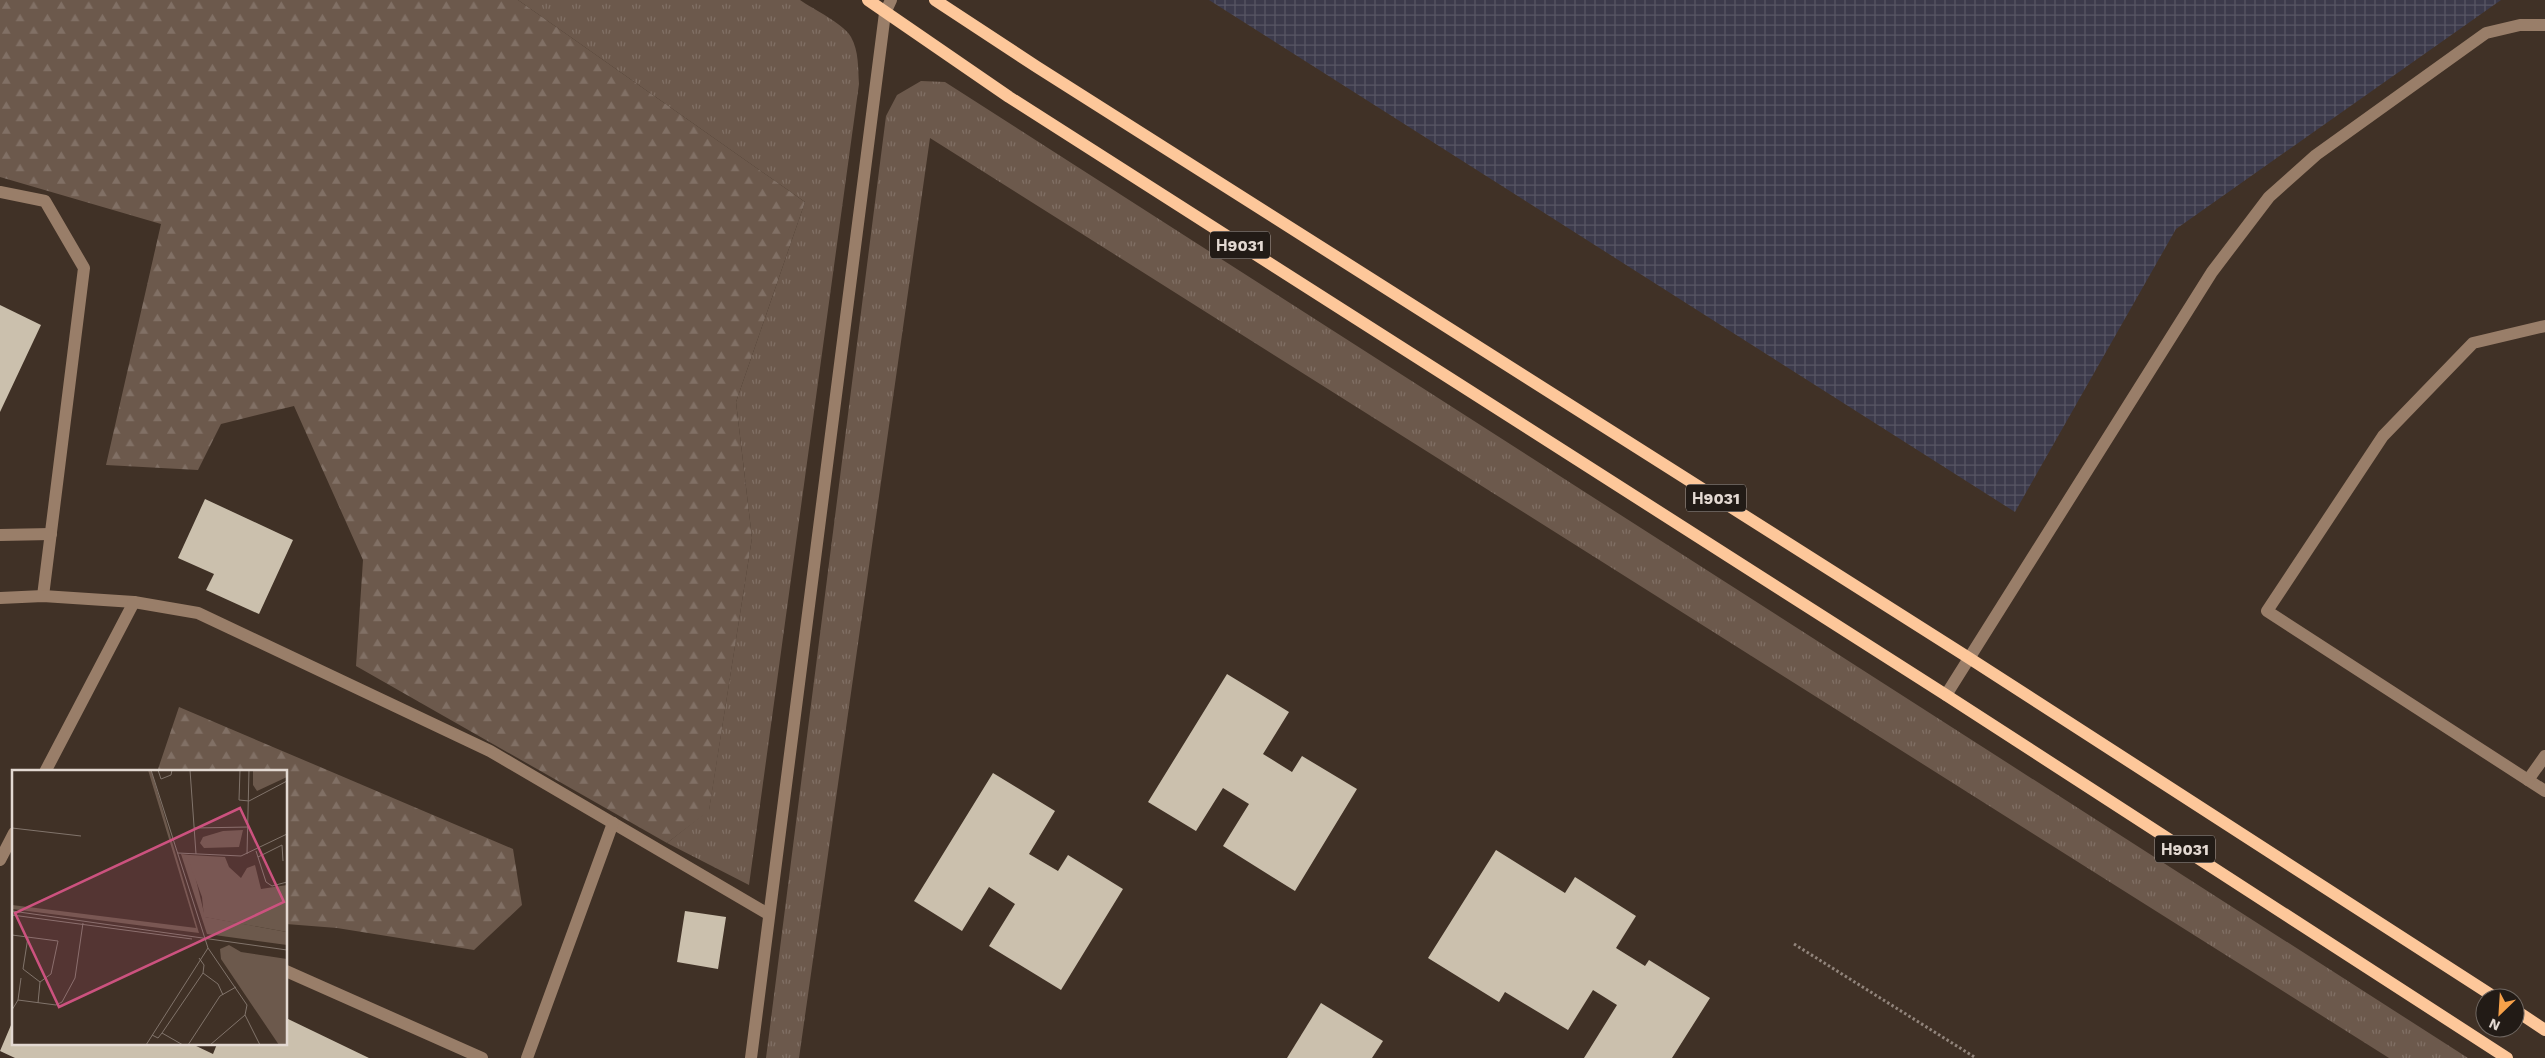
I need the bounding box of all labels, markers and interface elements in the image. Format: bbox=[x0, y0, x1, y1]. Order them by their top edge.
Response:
road number: Н9031 bbox=[1210, 232, 1270, 258]
road number: Н9031 bbox=[1686, 484, 1746, 512]
inset map bbox=[12, 770, 288, 1046]
road number: Н9031 bbox=[2155, 836, 2215, 862]
north arrow bbox=[2475, 988, 2525, 1038]
text: N bbox=[2486, 1015, 2503, 1034]

